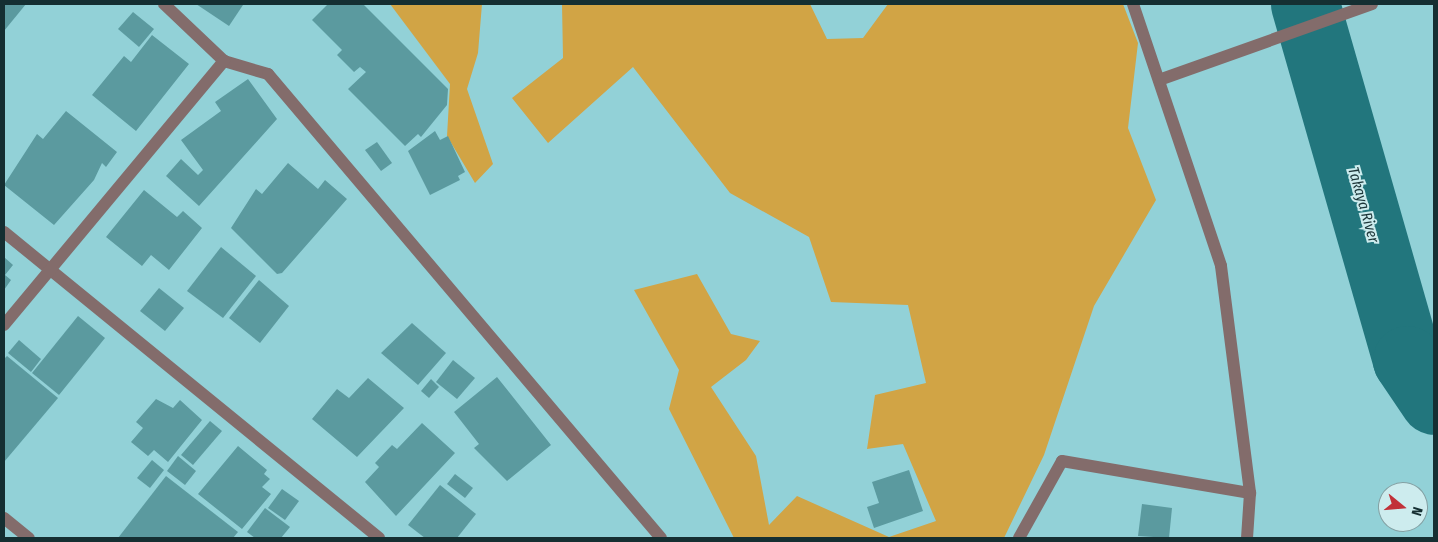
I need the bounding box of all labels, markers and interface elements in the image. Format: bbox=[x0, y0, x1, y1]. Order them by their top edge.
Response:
water label: Takaya River bbox=[1344, 165, 1382, 245]
north arrow bbox=[1378, 482, 1428, 532]
text: N bbox=[1408, 505, 1426, 518]

